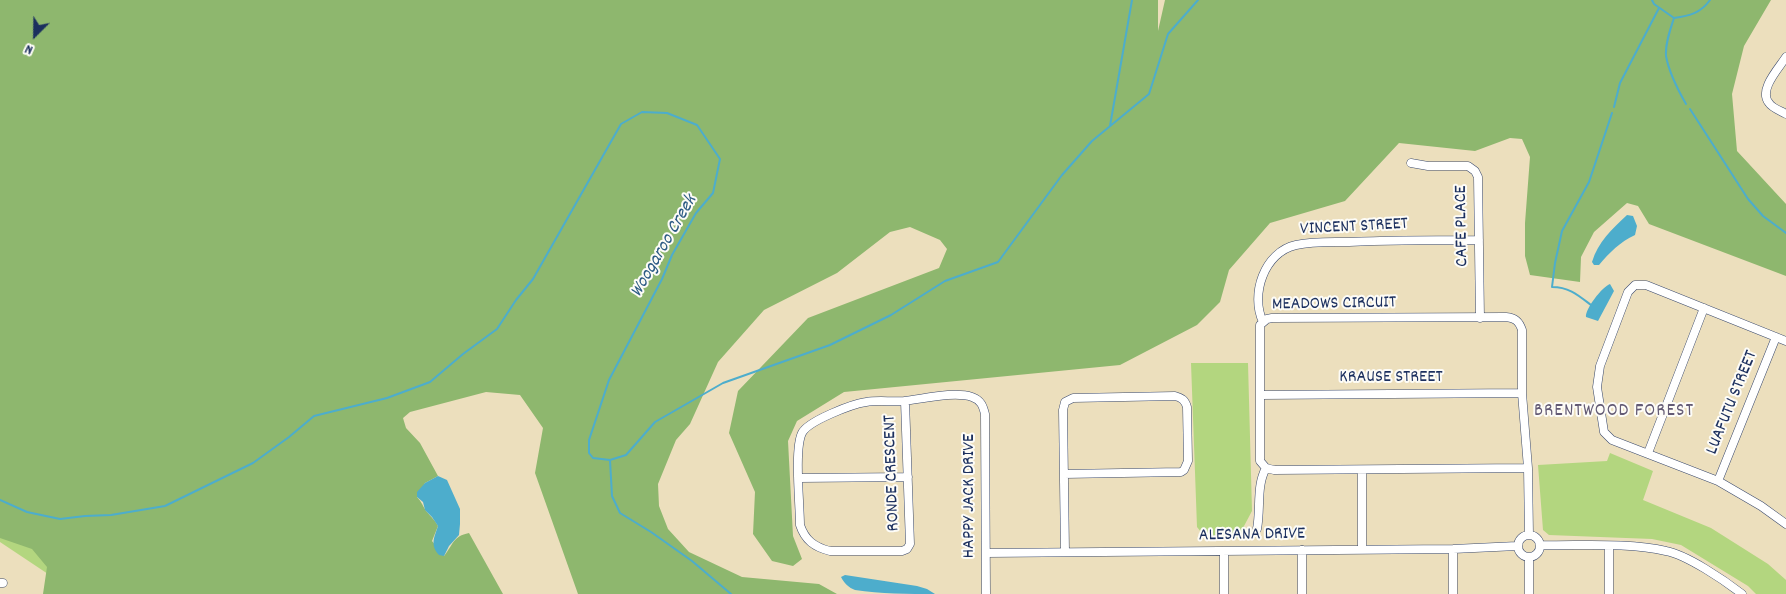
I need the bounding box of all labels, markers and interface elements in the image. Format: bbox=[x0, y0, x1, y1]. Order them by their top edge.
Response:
north arrow bbox=[10, 10, 60, 60]
text: N bbox=[22, 38, 36, 59]
street label: CAFE PLACE bbox=[1451, 185, 1475, 267]
water label: Woogaroo Creek bbox=[627, 192, 703, 302]
street label: VINCENT STREET bbox=[1300, 214, 1408, 242]
street label: MEADOWS CIRCUIT bbox=[1272, 293, 1396, 317]
street label: LUAFUTU STREET bbox=[1702, 348, 1764, 458]
street label: KRAUSE STREET bbox=[1339, 368, 1443, 390]
district label: BRENTWOOD FOREST bbox=[1532, 401, 1696, 423]
street label: RONDE CRESCENT bbox=[880, 414, 906, 532]
street label: HAPPY JACK DRIVE bbox=[960, 434, 982, 558]
street label: ALESANA DRIVE bbox=[1199, 524, 1305, 548]

